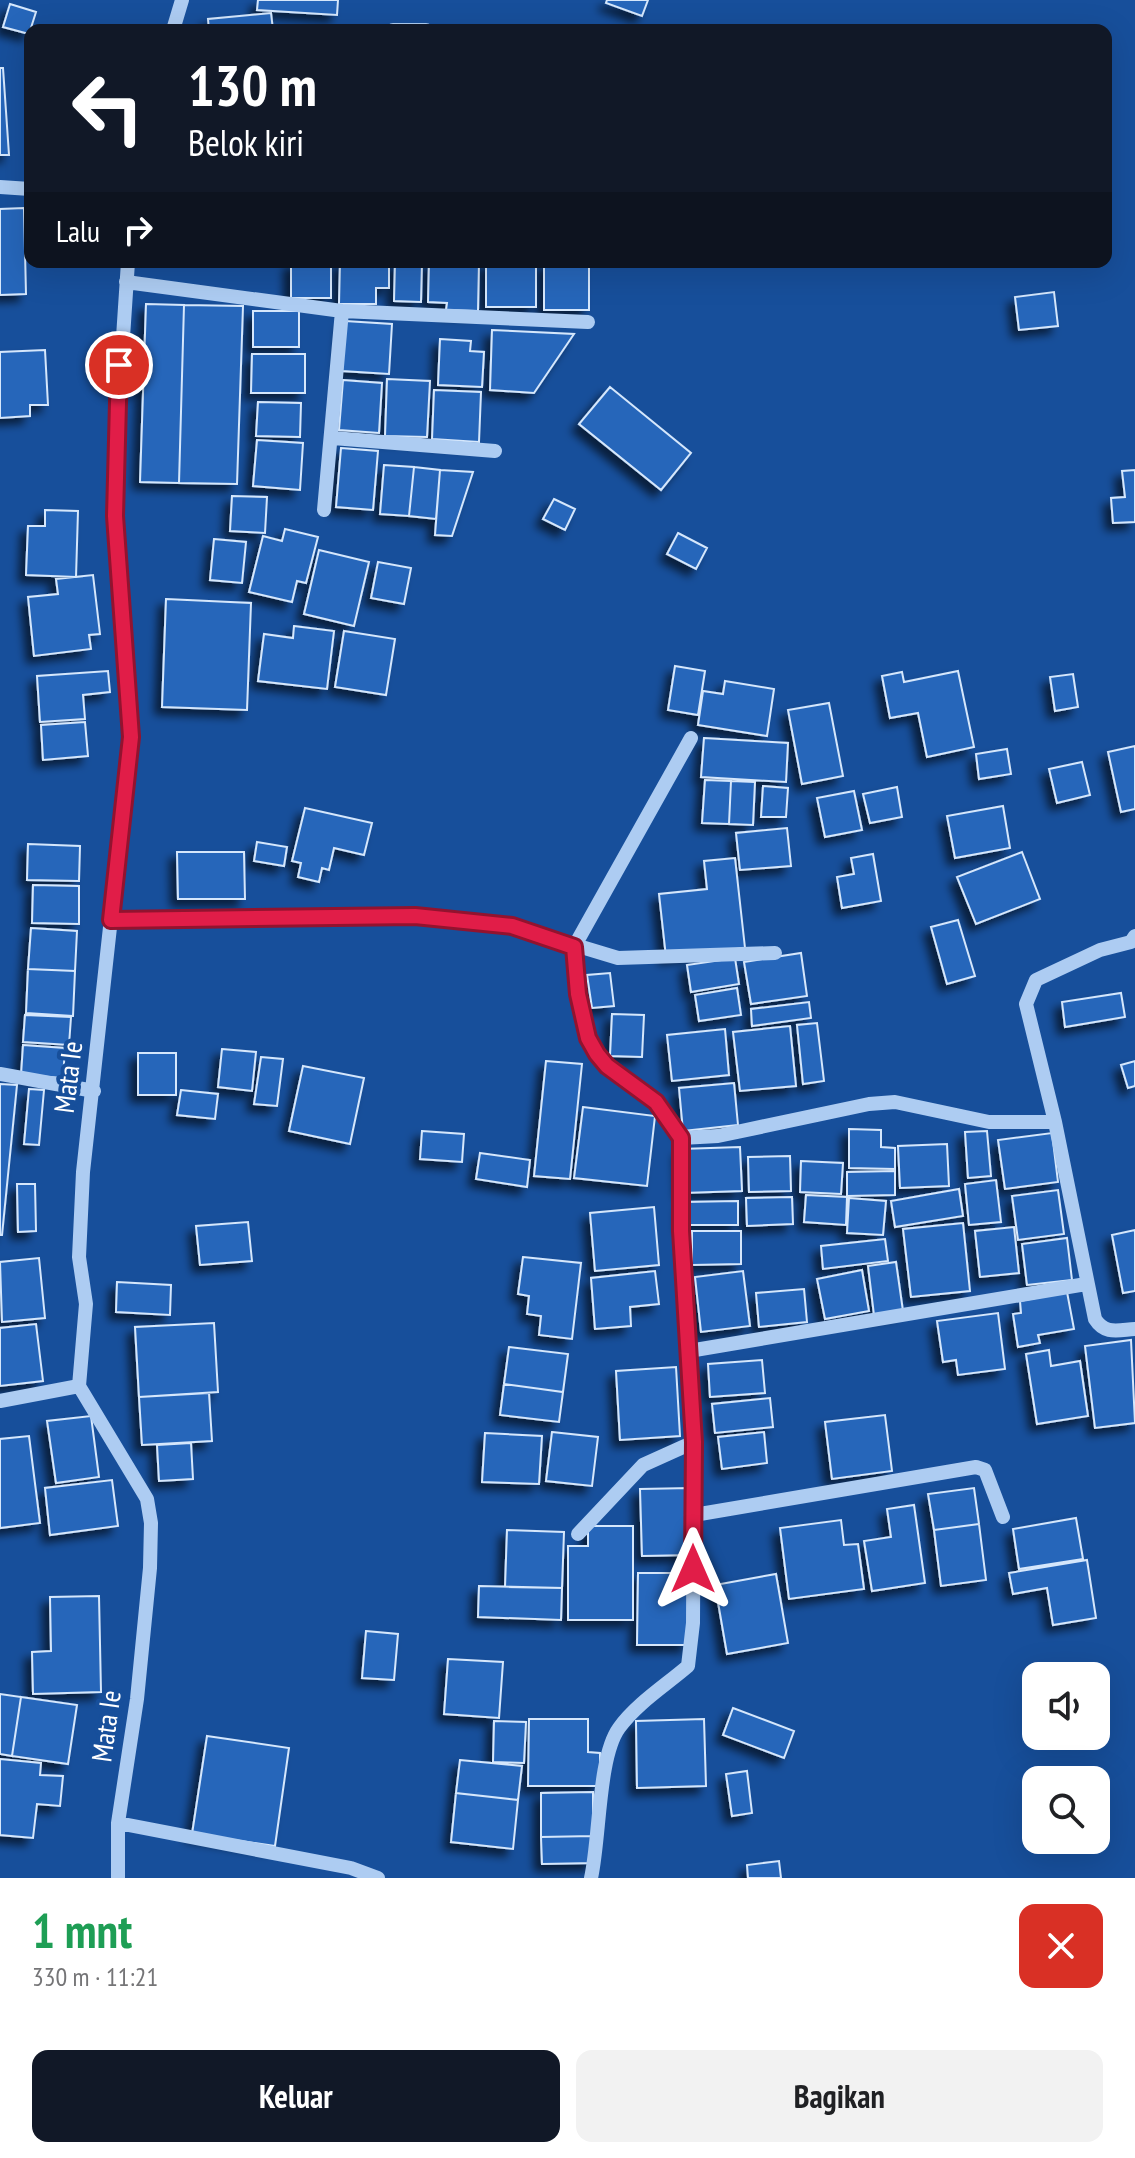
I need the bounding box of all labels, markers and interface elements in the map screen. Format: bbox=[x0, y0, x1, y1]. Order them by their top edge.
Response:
text: 130 m bbox=[188, 49, 317, 121]
icon: left bbox=[56, 56, 160, 160]
text: Belok kiri bbox=[188, 119, 304, 166]
icon: right bbox=[116, 208, 160, 252]
text: Lalu bbox=[56, 211, 100, 250]
pin bbox=[85, 331, 153, 399]
icon: arrive bbox=[97, 343, 141, 387]
street label: Mata Ie bbox=[45, 1039, 90, 1115]
position arrow bbox=[651, 1527, 735, 1611]
map controls bbox=[1022, 1662, 1110, 1854]
button: sound bbox=[1022, 1662, 1110, 1750]
street label: Mata Ie bbox=[82, 1688, 129, 1764]
button: search bbox=[1022, 1766, 1110, 1854]
text: 1 mnt bbox=[32, 1899, 132, 1961]
button: close bbox=[1019, 1904, 1103, 1988]
text: 330 m · 11:21 bbox=[32, 1960, 158, 1993]
button: Keluar bbox=[32, 2050, 560, 2142]
button: Bagikan bbox=[576, 2050, 1103, 2142]

